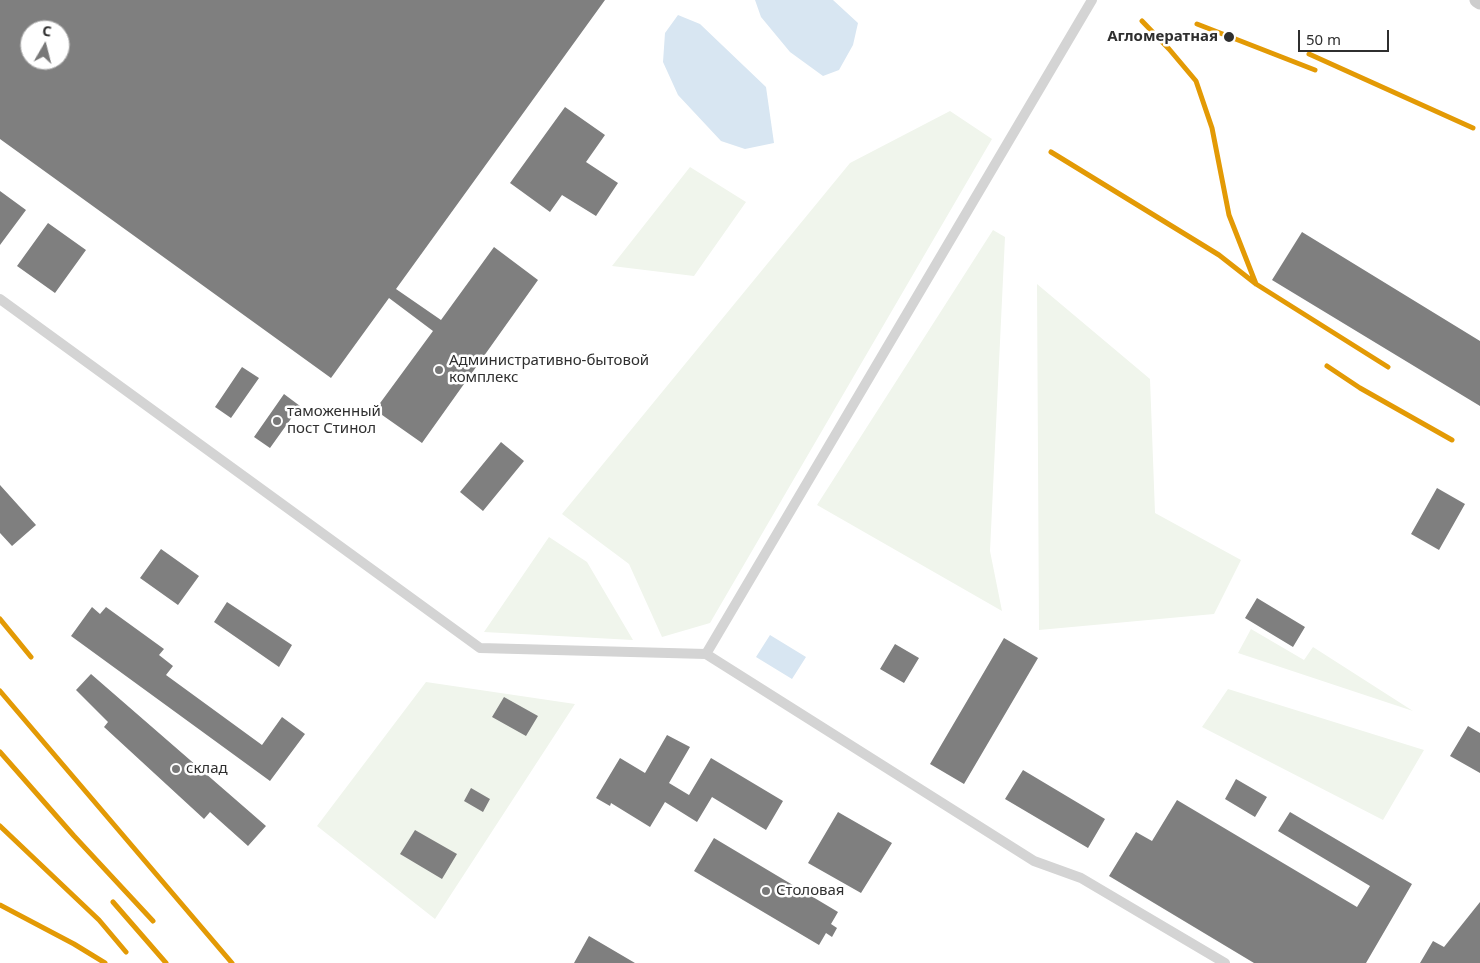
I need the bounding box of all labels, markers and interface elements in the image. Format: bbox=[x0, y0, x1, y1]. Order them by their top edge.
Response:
north arrow bbox=[20, 20, 70, 70]
scale bar bbox=[1300, 20, 1391, 52]
text: С bbox=[41, 21, 53, 41]
place label: Агломератная bbox=[1107, 28, 1218, 46]
text: 50 m bbox=[1306, 29, 1341, 49]
marker: Агломератная bbox=[1222, 30, 1236, 44]
place label: Административно-бытовой комплекс bbox=[449, 352, 649, 387]
marker: Административно-бытовой комплекс bbox=[433, 364, 445, 376]
place label: таможенный пост Стинол bbox=[287, 403, 381, 438]
marker: таможенный пост Стинол bbox=[271, 415, 283, 427]
place label: склад bbox=[186, 760, 228, 778]
marker: склад bbox=[170, 763, 182, 775]
place label: Столовая bbox=[776, 882, 845, 900]
marker: Столовая bbox=[760, 885, 772, 897]

